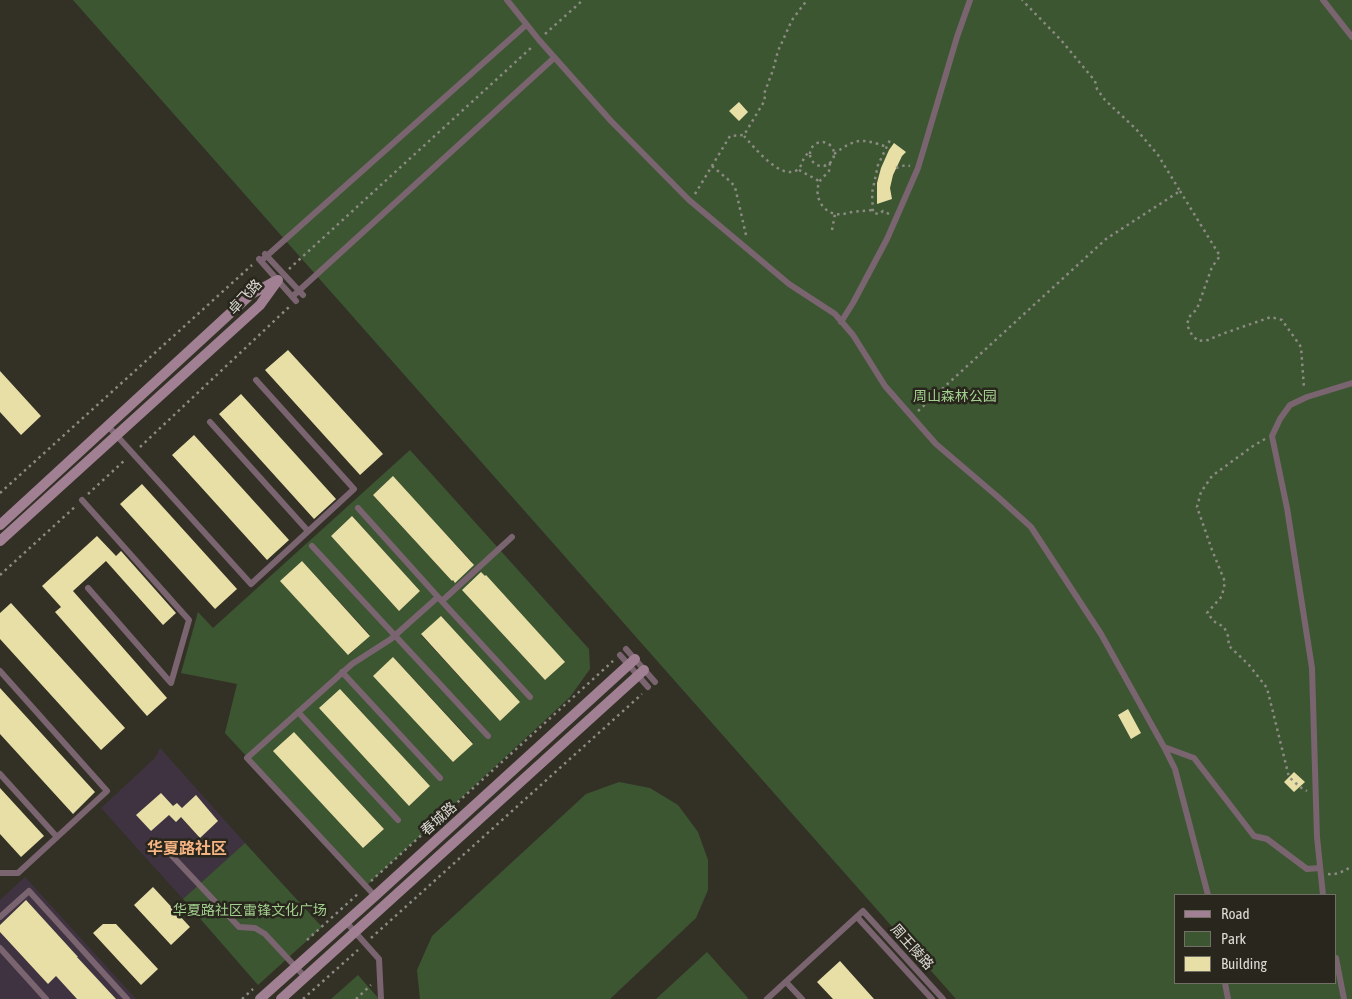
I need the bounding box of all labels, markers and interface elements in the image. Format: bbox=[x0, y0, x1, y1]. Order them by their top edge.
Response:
street label: 卓飞路 bbox=[225, 276, 265, 318]
park label: 周山森林公园 bbox=[913, 389, 997, 405]
street label: 春城路 bbox=[418, 799, 460, 839]
district label: 华夏路社区 bbox=[147, 839, 227, 859]
legend bbox=[1174, 894, 1337, 984]
park label: 华夏路社区雷锋文化广场 bbox=[173, 903, 327, 919]
text: Road bbox=[1221, 905, 1250, 922]
street label: 周王陵路 bbox=[887, 921, 937, 973]
text: Park bbox=[1221, 930, 1246, 947]
text: Building bbox=[1221, 955, 1267, 972]

